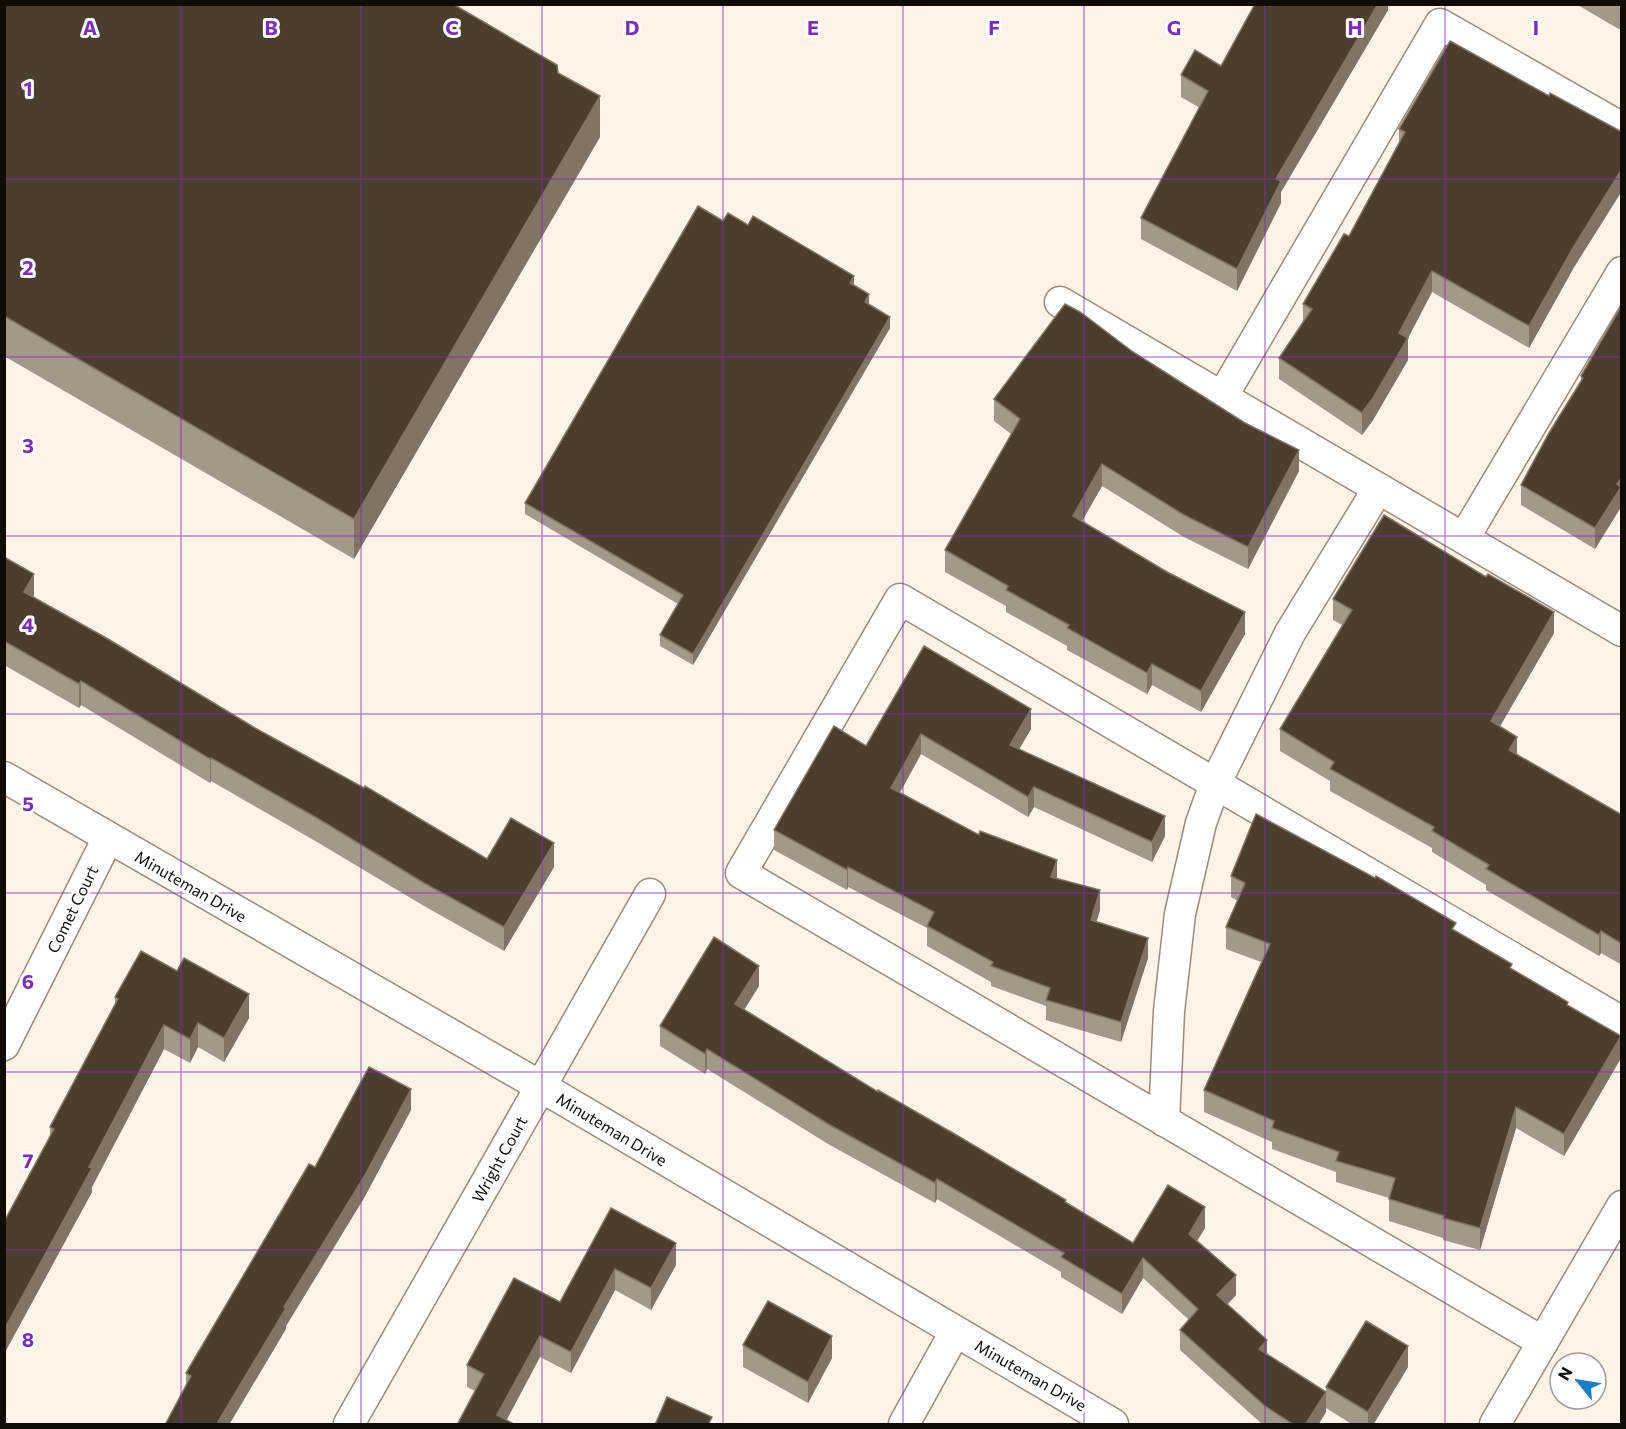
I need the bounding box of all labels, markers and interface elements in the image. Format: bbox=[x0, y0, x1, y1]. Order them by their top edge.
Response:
text: A bbox=[83, 15, 97, 39]
text: B bbox=[264, 15, 278, 39]
text: C bbox=[445, 15, 459, 39]
text: D bbox=[625, 15, 639, 39]
text: E bbox=[807, 15, 819, 39]
text: F bbox=[988, 15, 1000, 39]
text: G bbox=[1167, 15, 1181, 39]
text: H bbox=[1348, 15, 1363, 39]
text: I bbox=[1533, 15, 1539, 39]
text: 1 bbox=[23, 76, 33, 100]
text: 2 bbox=[22, 255, 34, 279]
text: 3 bbox=[22, 433, 34, 457]
text: 4 bbox=[22, 612, 34, 636]
text: 5 bbox=[22, 791, 34, 815]
street label: Minuteman Drive bbox=[132, 846, 250, 926]
street label: Comet Court bbox=[43, 862, 102, 956]
text: 6 bbox=[22, 969, 34, 993]
street label: Minuteman Drive bbox=[553, 1089, 671, 1169]
street label: Wright Court bbox=[467, 1112, 531, 1206]
text: 7 bbox=[23, 1148, 34, 1172]
text: 8 bbox=[22, 1327, 34, 1351]
street label: Minuteman Drive bbox=[972, 1335, 1090, 1415]
north arrow bbox=[1548, 1351, 1608, 1411]
text: N bbox=[1553, 1363, 1576, 1383]

